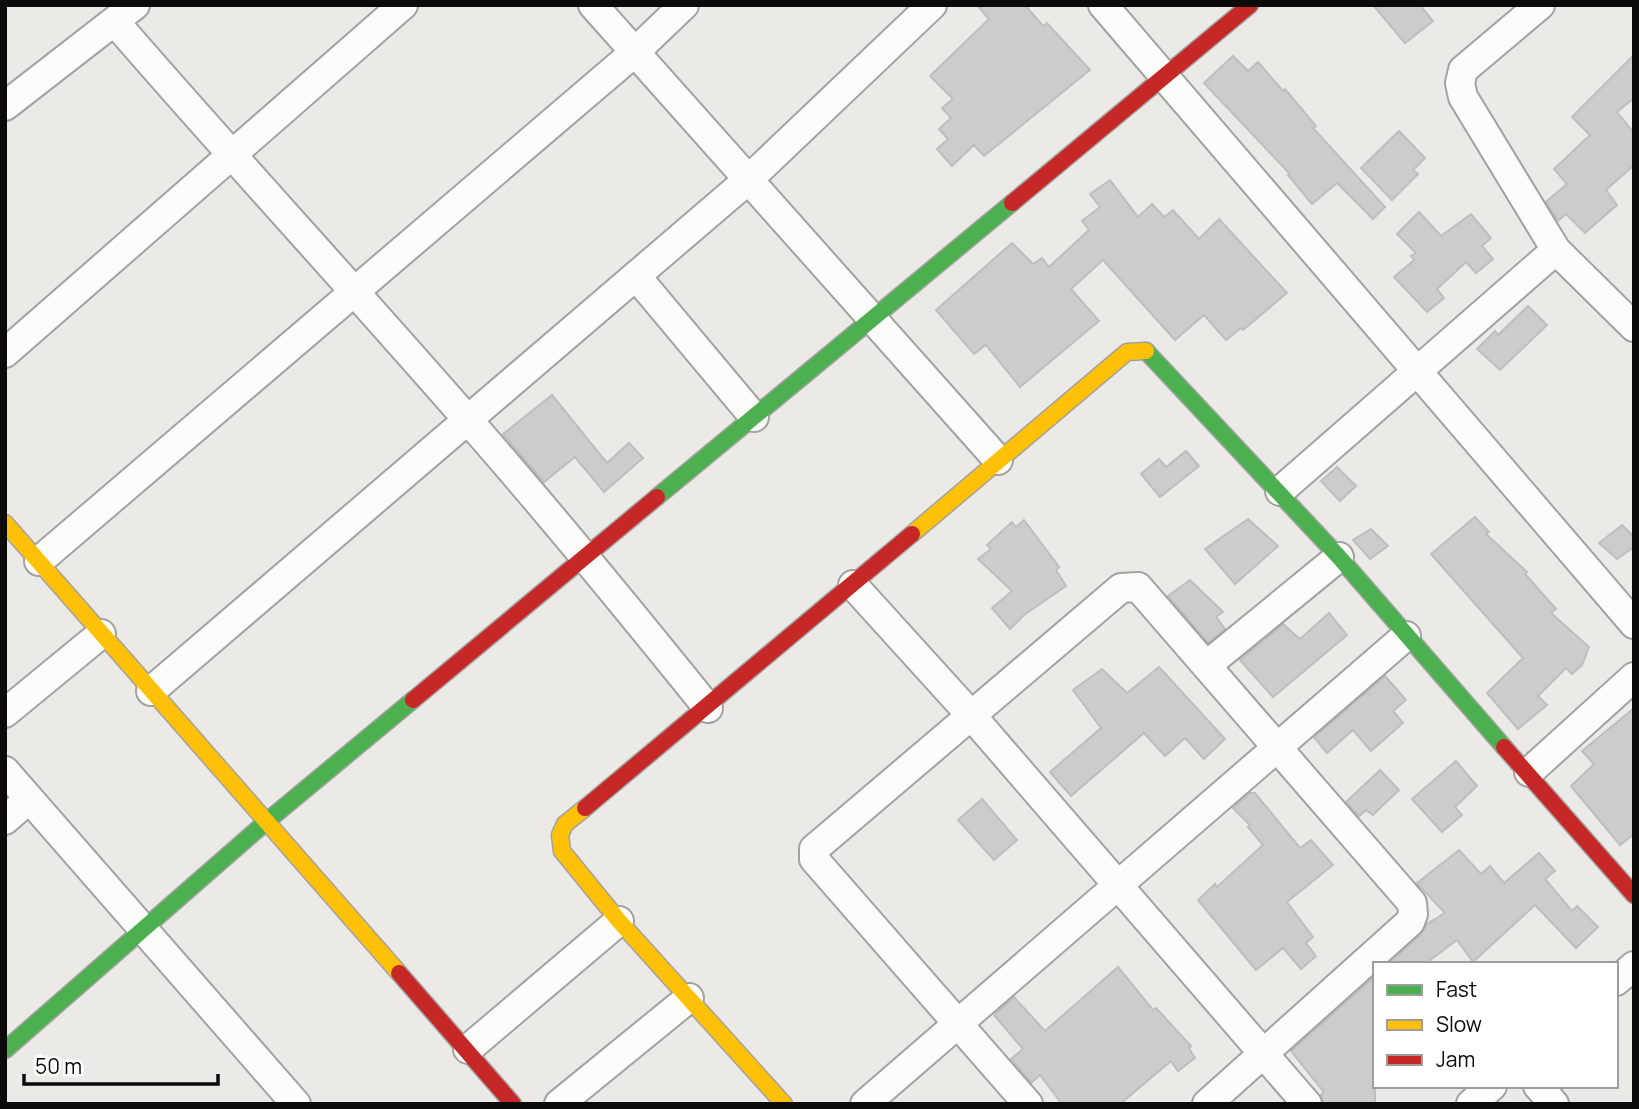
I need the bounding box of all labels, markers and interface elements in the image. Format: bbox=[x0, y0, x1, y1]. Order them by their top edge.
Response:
legend bbox=[1373, 962, 1618, 1088]
text: Fast bbox=[1436, 975, 1477, 1003]
text: Slow bbox=[1436, 1010, 1482, 1038]
scale bar bbox=[24, 1042, 219, 1086]
text: Jam bbox=[1436, 1045, 1475, 1073]
text: 50 m bbox=[35, 1052, 82, 1080]

